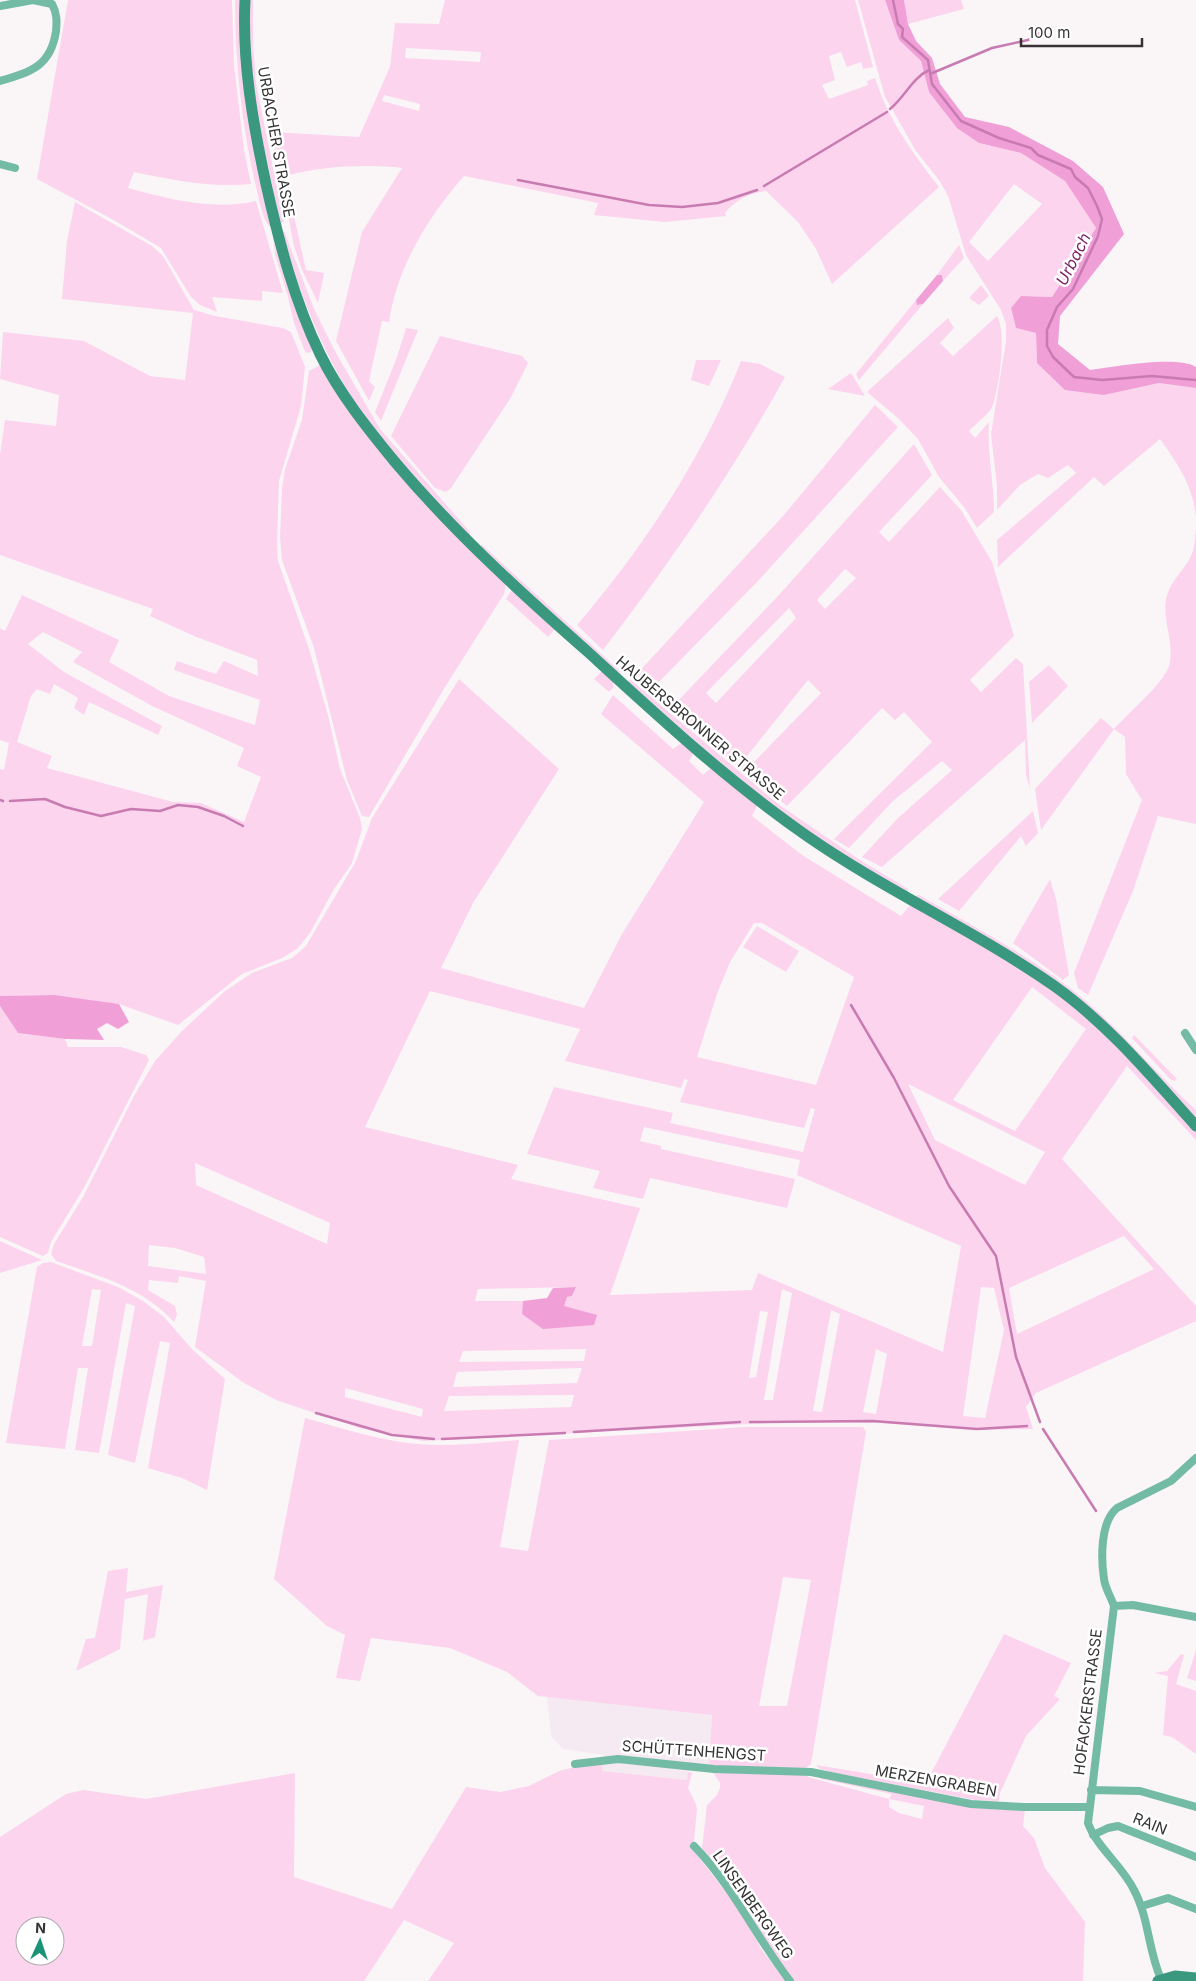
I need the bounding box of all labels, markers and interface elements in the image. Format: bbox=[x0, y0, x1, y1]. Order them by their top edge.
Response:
scale bar bbox=[1021, 15, 1142, 47]
text: 100 m bbox=[1028, 23, 1070, 42]
street label: URBACHER STRASSE bbox=[254, 65, 299, 219]
water label: Urbach bbox=[1051, 229, 1095, 289]
street label: HAUBERSBRONNER STRASSE bbox=[612, 651, 789, 804]
street label: HOFACKERSTRASSE bbox=[1069, 1628, 1106, 1776]
street label: SCHÜTTENHENGST bbox=[621, 1736, 767, 1765]
street label: MERZENGRABEN bbox=[874, 1760, 998, 1801]
street label: RAIN bbox=[1130, 1808, 1170, 1839]
street label: LINSENBERGWEG bbox=[709, 1847, 798, 1963]
north arrow bbox=[15, 1916, 65, 1966]
text: N bbox=[35, 1919, 46, 1936]

